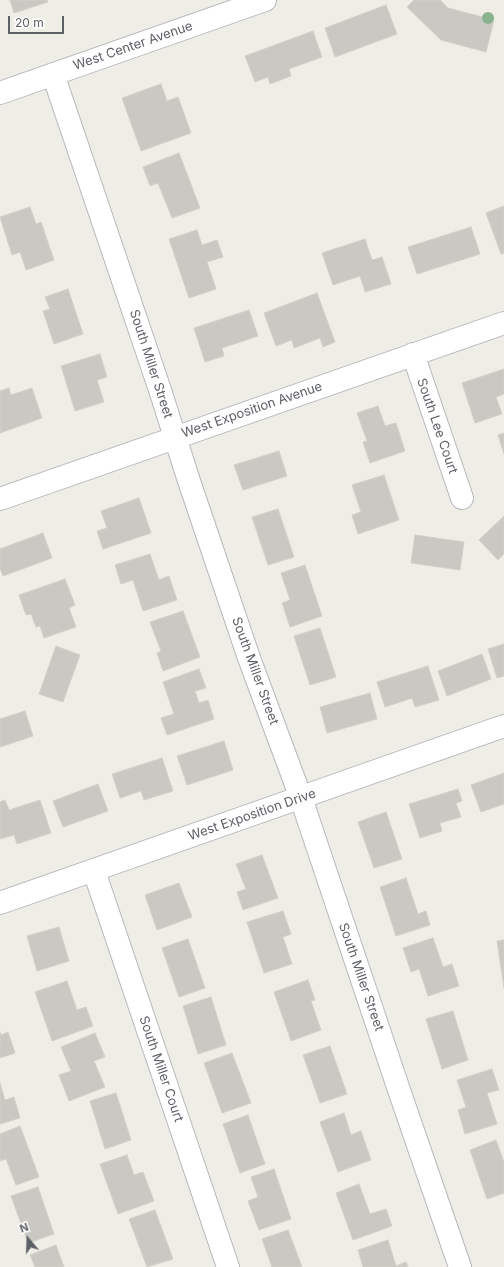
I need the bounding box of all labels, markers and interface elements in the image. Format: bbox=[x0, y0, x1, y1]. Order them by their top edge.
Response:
scale bar bbox=[10, 8, 66, 34]
text: 20 m bbox=[15, 15, 44, 30]
street label: West Center Avenue bbox=[71, 18, 195, 74]
street label: South Miller Street bbox=[126, 308, 176, 420]
street label: South Lee Court bbox=[413, 376, 461, 476]
street label: West Exposition Avenue bbox=[180, 379, 324, 441]
street label: South Miller Street bbox=[228, 615, 282, 727]
street label: West Exposition Drive bbox=[186, 786, 318, 844]
street label: South Miller Street bbox=[335, 921, 387, 1033]
street label: South Miller Court bbox=[136, 1014, 186, 1124]
north arrow bbox=[8, 1219, 48, 1259]
text: N bbox=[18, 1220, 30, 1236]

